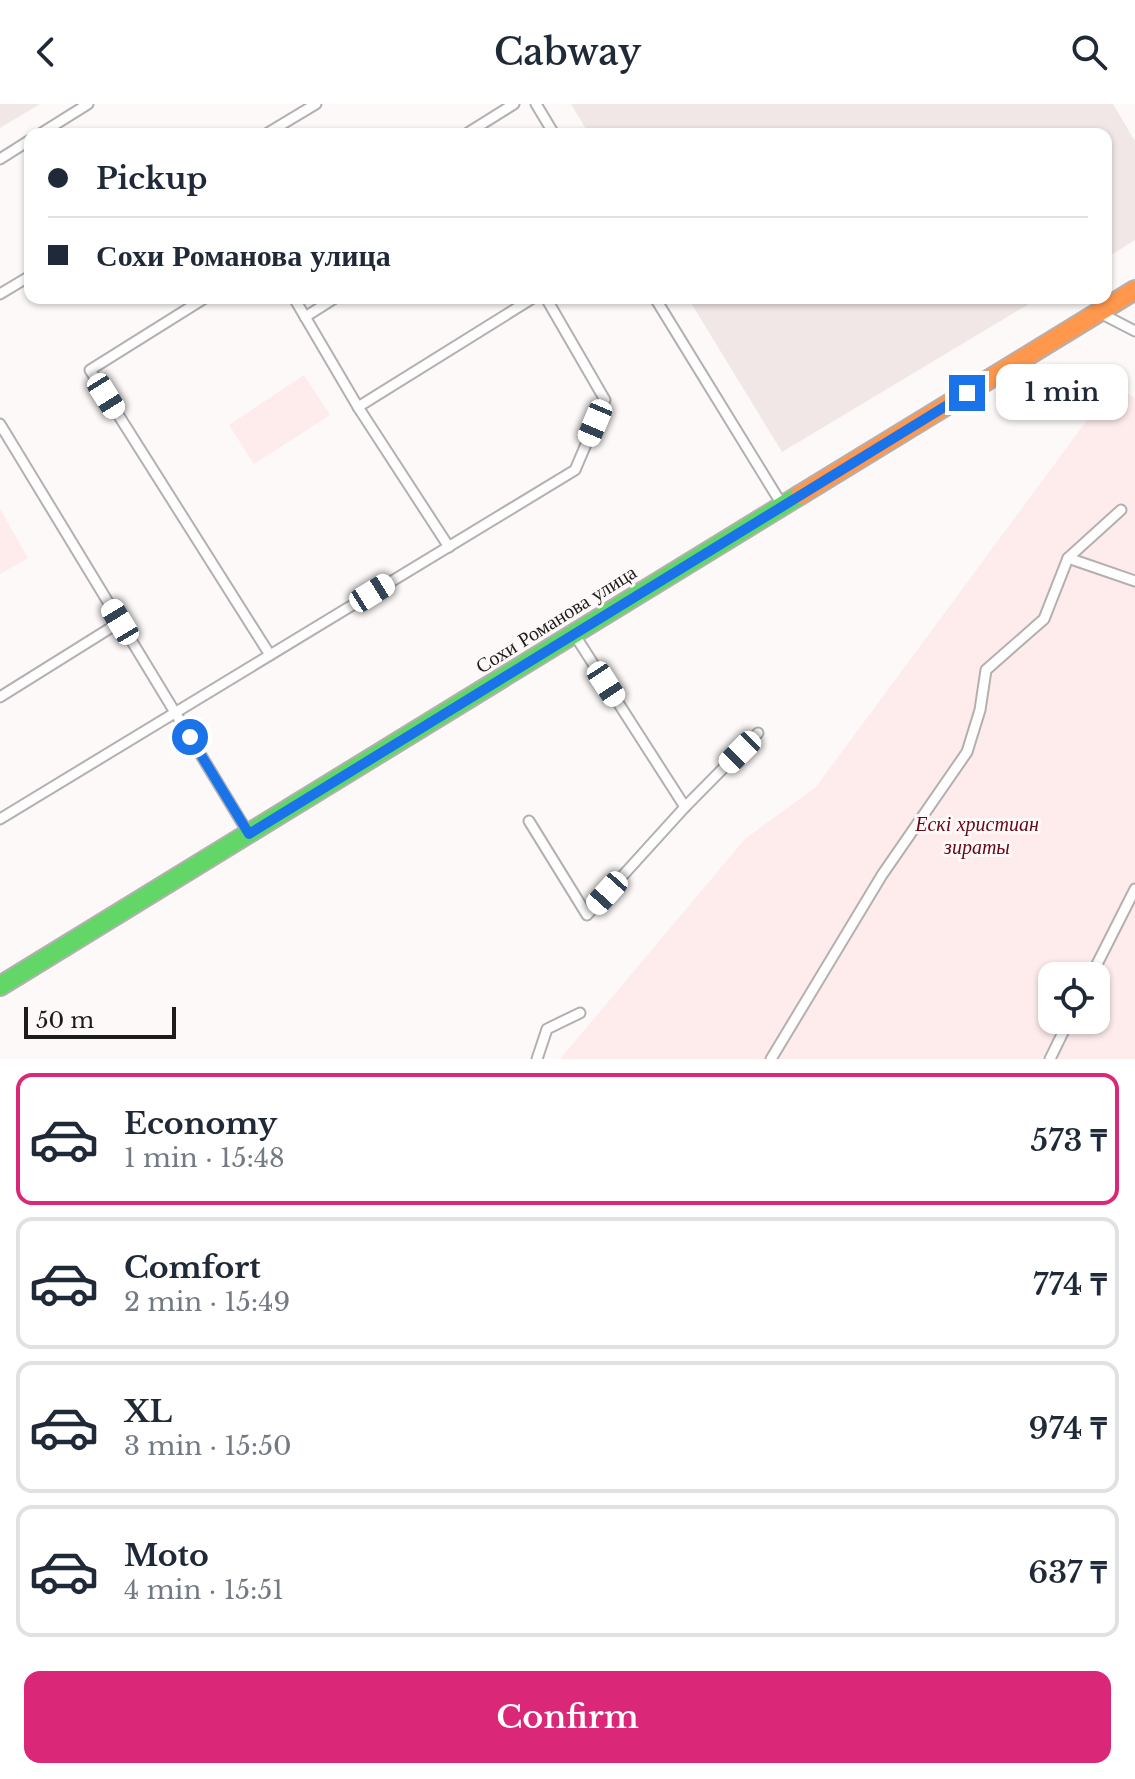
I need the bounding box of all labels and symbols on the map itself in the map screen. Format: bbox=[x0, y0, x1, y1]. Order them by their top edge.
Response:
callout: 1 min bbox=[995, 365, 1127, 421]
car bbox=[83, 369, 129, 423]
route end bbox=[949, 375, 985, 411]
car bbox=[575, 396, 615, 450]
street label: Сохи Романова улица bbox=[471, 560, 641, 678]
car bbox=[345, 570, 399, 616]
car bbox=[97, 595, 143, 649]
car bbox=[583, 657, 629, 711]
route start bbox=[172, 719, 208, 755]
car bbox=[715, 727, 765, 777]
park label: Ескі христиан зираты bbox=[914, 812, 1039, 859]
car bbox=[582, 867, 632, 919]
scale bar bbox=[24, 1003, 176, 1039]

